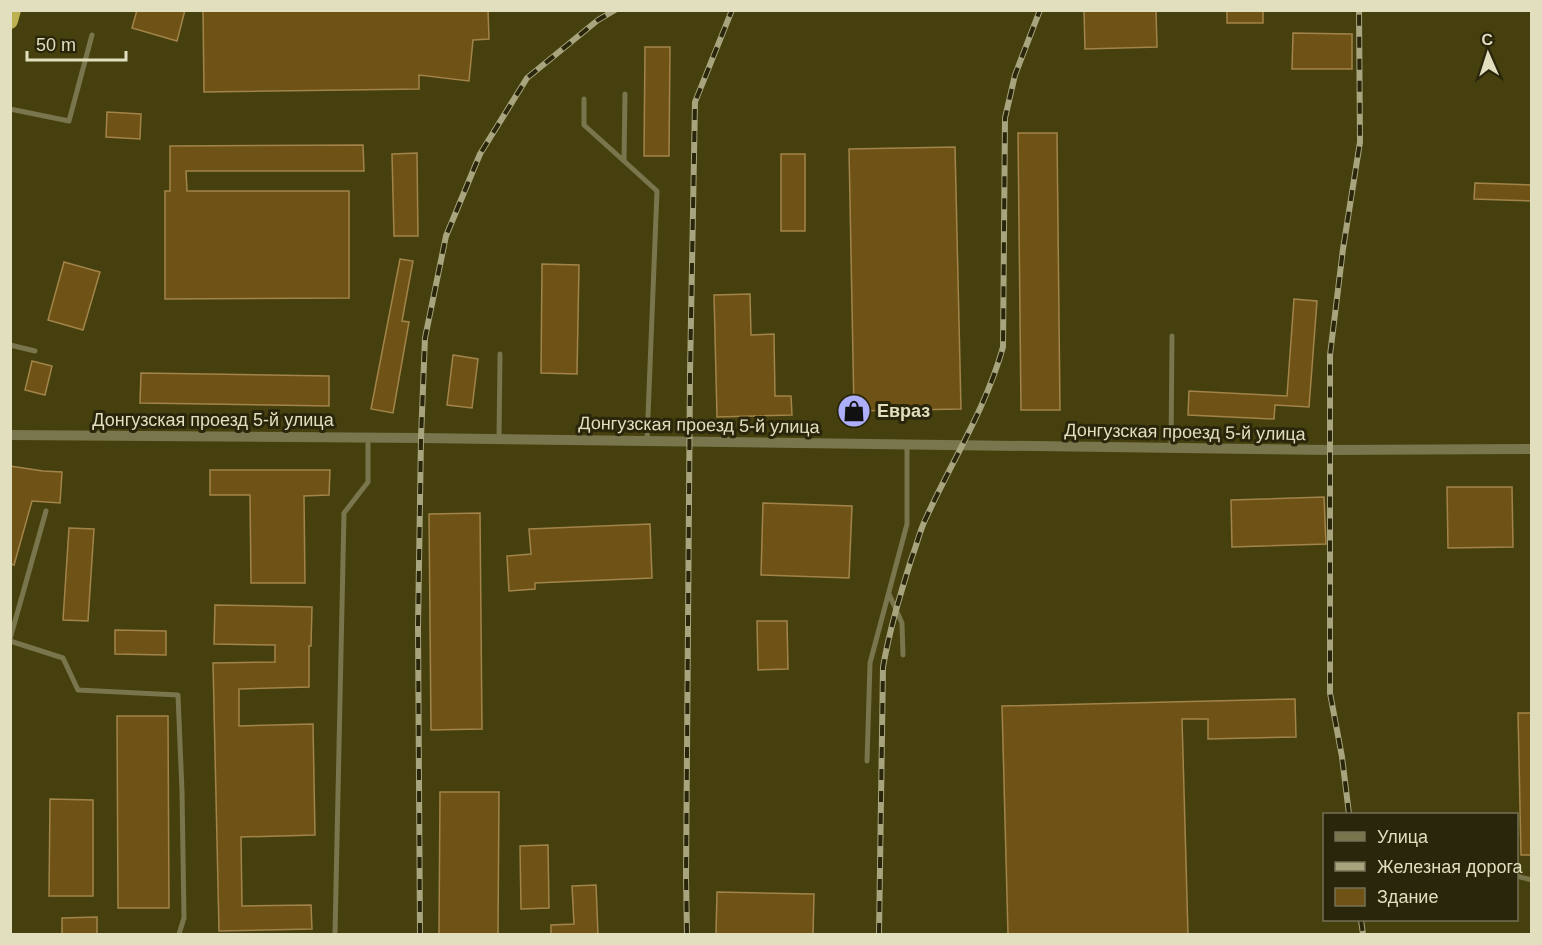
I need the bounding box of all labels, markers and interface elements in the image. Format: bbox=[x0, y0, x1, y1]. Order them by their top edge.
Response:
scale bar bbox=[27, 24, 126, 62]
north arrow bbox=[1458, 24, 1518, 84]
text: С bbox=[1481, 31, 1494, 48]
text: 50 m bbox=[36, 35, 76, 55]
shop icon: Евраз bbox=[836, 393, 872, 429]
place label: Евраз bbox=[877, 401, 930, 421]
street label: Донгузская проезд 5-й улица bbox=[92, 410, 335, 430]
street label: Донгузская проезд 5-й улица bbox=[578, 413, 821, 437]
street label: Донгузская проезд 5-й улица bbox=[1064, 420, 1307, 444]
legend bbox=[1323, 813, 1518, 921]
text: Улица bbox=[1377, 827, 1429, 847]
text: Железная дорога bbox=[1377, 857, 1524, 877]
text: Здание bbox=[1377, 887, 1438, 907]

